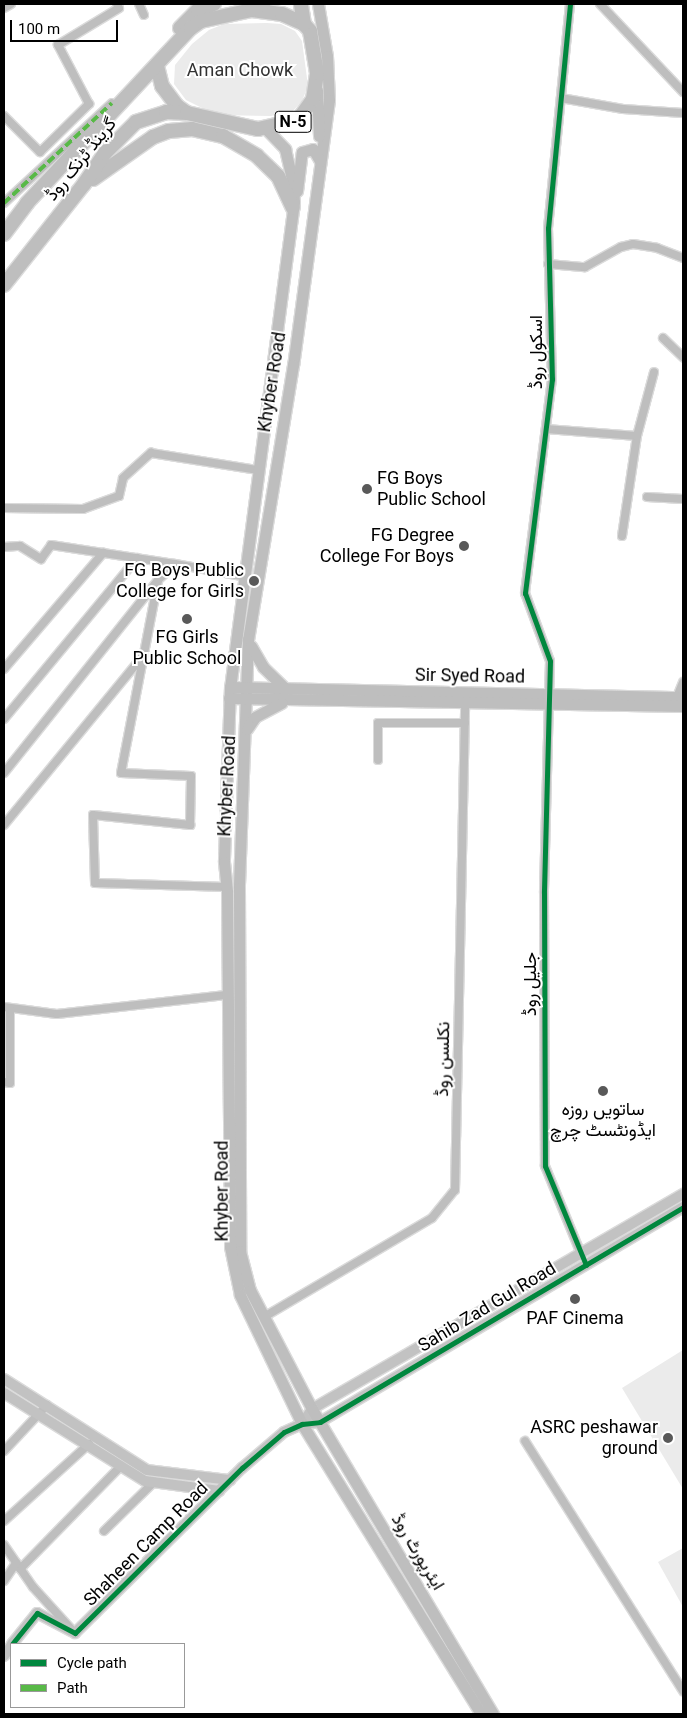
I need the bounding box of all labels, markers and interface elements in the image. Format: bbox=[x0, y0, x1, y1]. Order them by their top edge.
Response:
scale bar bbox=[12, 10, 120, 42]
text: 100 m bbox=[18, 20, 60, 38]
park label: Aman Chowk bbox=[187, 59, 293, 81]
road number: N-5 bbox=[274, 108, 312, 136]
street label: گرینڈ ٹرنک روڈ bbox=[41, 113, 121, 205]
street label: اسکول روڈ bbox=[525, 315, 547, 389]
street label: Khyber Road bbox=[253, 330, 291, 434]
place label: FG Boys Public School bbox=[377, 468, 486, 510]
marker: FG Boys Public School bbox=[361, 483, 373, 495]
place label: FG Degree College For Boys bbox=[320, 525, 454, 568]
marker: FG Degree College For Boys bbox=[458, 540, 470, 552]
place label: FG Boys Public College for Girls bbox=[116, 560, 244, 602]
marker: FG Boys Public College for Girls bbox=[248, 575, 260, 587]
marker: FG Girls Public School bbox=[181, 613, 193, 625]
place label: FG Girls Public School bbox=[133, 627, 241, 670]
street label: Sir Syed Road bbox=[415, 664, 525, 688]
street label: Khyber Road bbox=[214, 735, 240, 837]
street label: جلیل روڈ bbox=[519, 952, 541, 1016]
street label: نکلسن روڈ bbox=[432, 1021, 454, 1097]
marker: ساتویں روزہ ایڈونٹسٹ چرچ bbox=[597, 1085, 609, 1097]
place label: ساتویں روزہ ایڈونٹسٹ چرچ bbox=[550, 1099, 656, 1142]
street label: Khyber Road bbox=[211, 1140, 233, 1242]
street label: Sahib Zad Gul Road bbox=[414, 1257, 560, 1357]
marker: PAF Cinema bbox=[569, 1293, 581, 1305]
place label: PAF Cinema bbox=[526, 1307, 624, 1329]
place label: ASRC peshawar ground bbox=[530, 1417, 658, 1460]
marker: ASRC peshawar ground bbox=[662, 1432, 674, 1444]
street label: Shaheen Camp Road bbox=[79, 1477, 213, 1611]
street label: ایئرپورٹ روڈ bbox=[387, 1510, 449, 1594]
legend bbox=[10, 1643, 185, 1708]
text: Cycle path bbox=[57, 1654, 127, 1672]
text: Path bbox=[57, 1679, 88, 1697]

